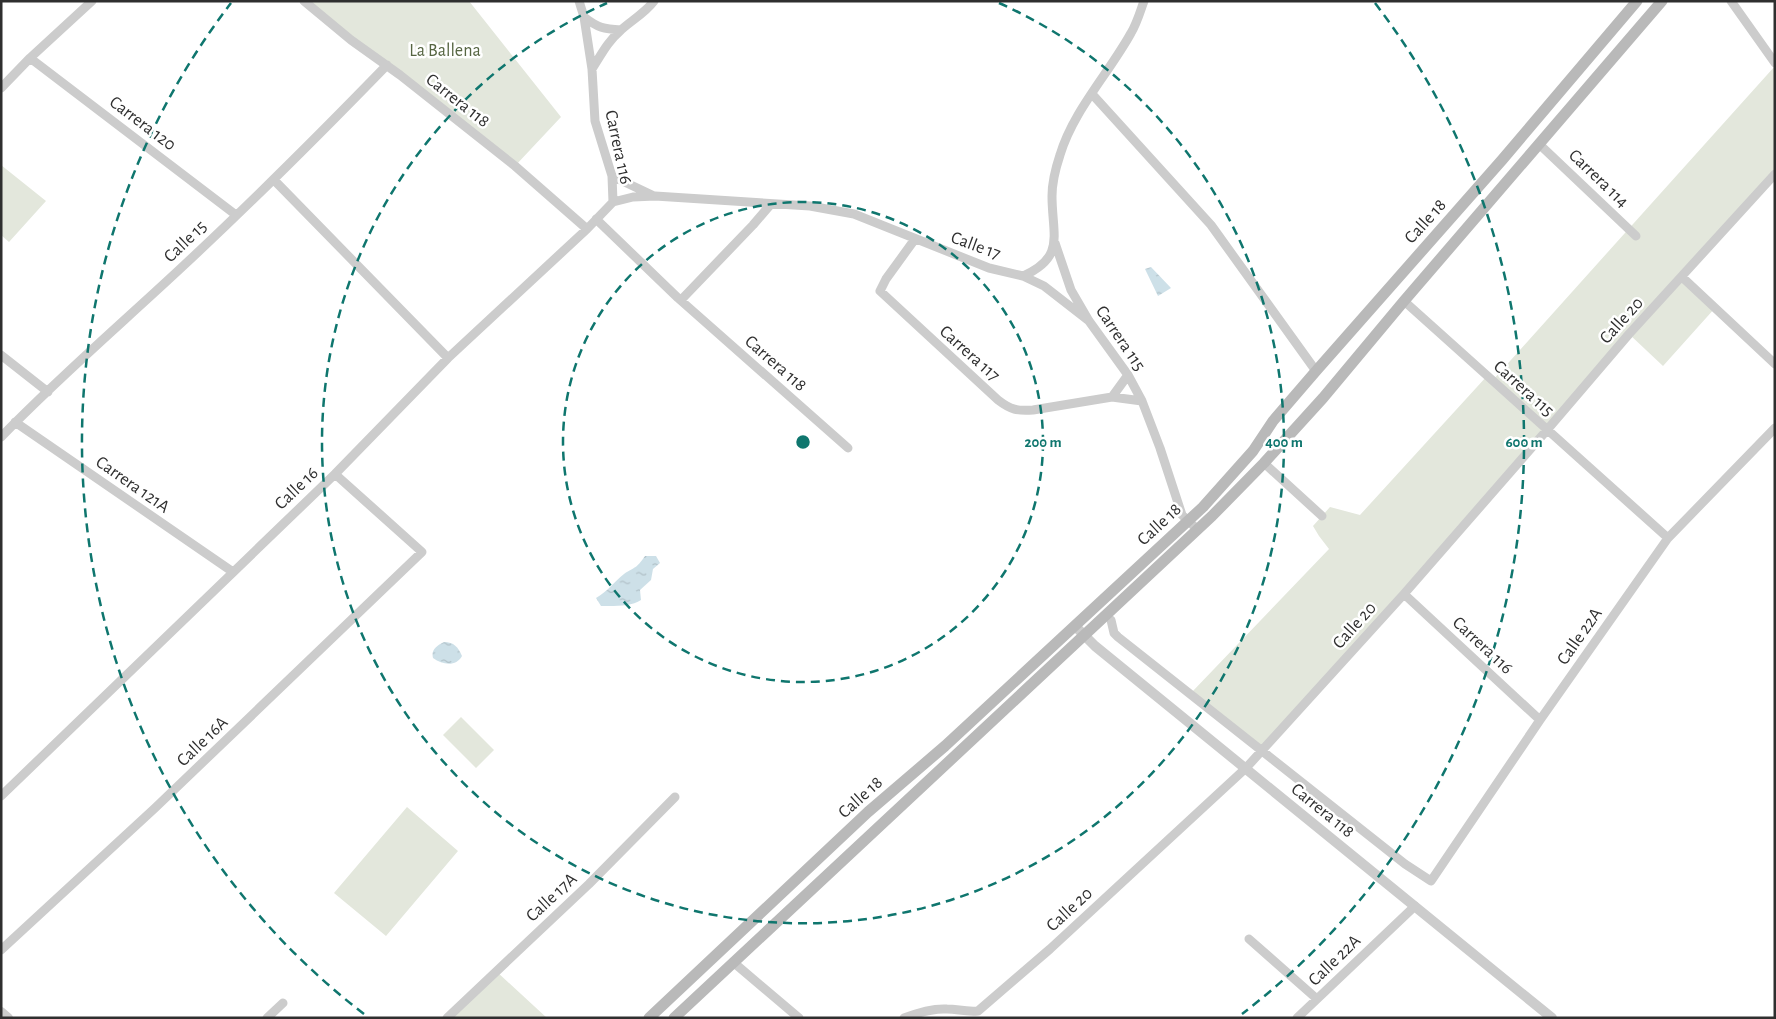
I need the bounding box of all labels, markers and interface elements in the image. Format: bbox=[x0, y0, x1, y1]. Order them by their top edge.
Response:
park label: La Ballena bbox=[409, 42, 481, 60]
street label: Carrera 118 bbox=[422, 71, 493, 131]
street label: Carrera 120 bbox=[106, 93, 179, 155]
street label: Carrera 116 bbox=[601, 109, 635, 186]
street label: Carrera 114 bbox=[1565, 146, 1632, 212]
street label: Calle 18 bbox=[1401, 196, 1450, 247]
street label: Calle 15 bbox=[161, 217, 210, 266]
street label: Calle 17 bbox=[948, 229, 1003, 263]
street label: Calle 20 bbox=[1596, 294, 1647, 347]
street label: Carrera 115 bbox=[1092, 303, 1148, 374]
street label: Carrera 117 bbox=[936, 322, 1003, 385]
street label: Carrera 118 bbox=[741, 332, 810, 395]
street label: Carrera 115 bbox=[1490, 357, 1557, 420]
centre of rings bbox=[794, 433, 812, 451]
text: 200 m bbox=[1024, 435, 1062, 450]
text: 400 m bbox=[1265, 435, 1303, 450]
text: 600 m bbox=[1505, 435, 1543, 450]
street label: Carrera 121A bbox=[92, 453, 173, 517]
street label: Calle 16 bbox=[272, 464, 322, 513]
street label: Calle 18 bbox=[1134, 500, 1185, 549]
street label: Calle 20 bbox=[1329, 599, 1380, 652]
street label: Calle 22A bbox=[1554, 604, 1606, 668]
street label: Carrera 116 bbox=[1449, 614, 1516, 678]
street label: Calle 16A bbox=[174, 713, 232, 770]
street label: Calle 18 bbox=[835, 773, 886, 822]
street label: Carrera 118 bbox=[1287, 780, 1357, 841]
street label: Calle 17A bbox=[523, 870, 581, 925]
street label: Calle 20 bbox=[1043, 884, 1096, 935]
street label: Calle 22A bbox=[1305, 931, 1365, 990]

